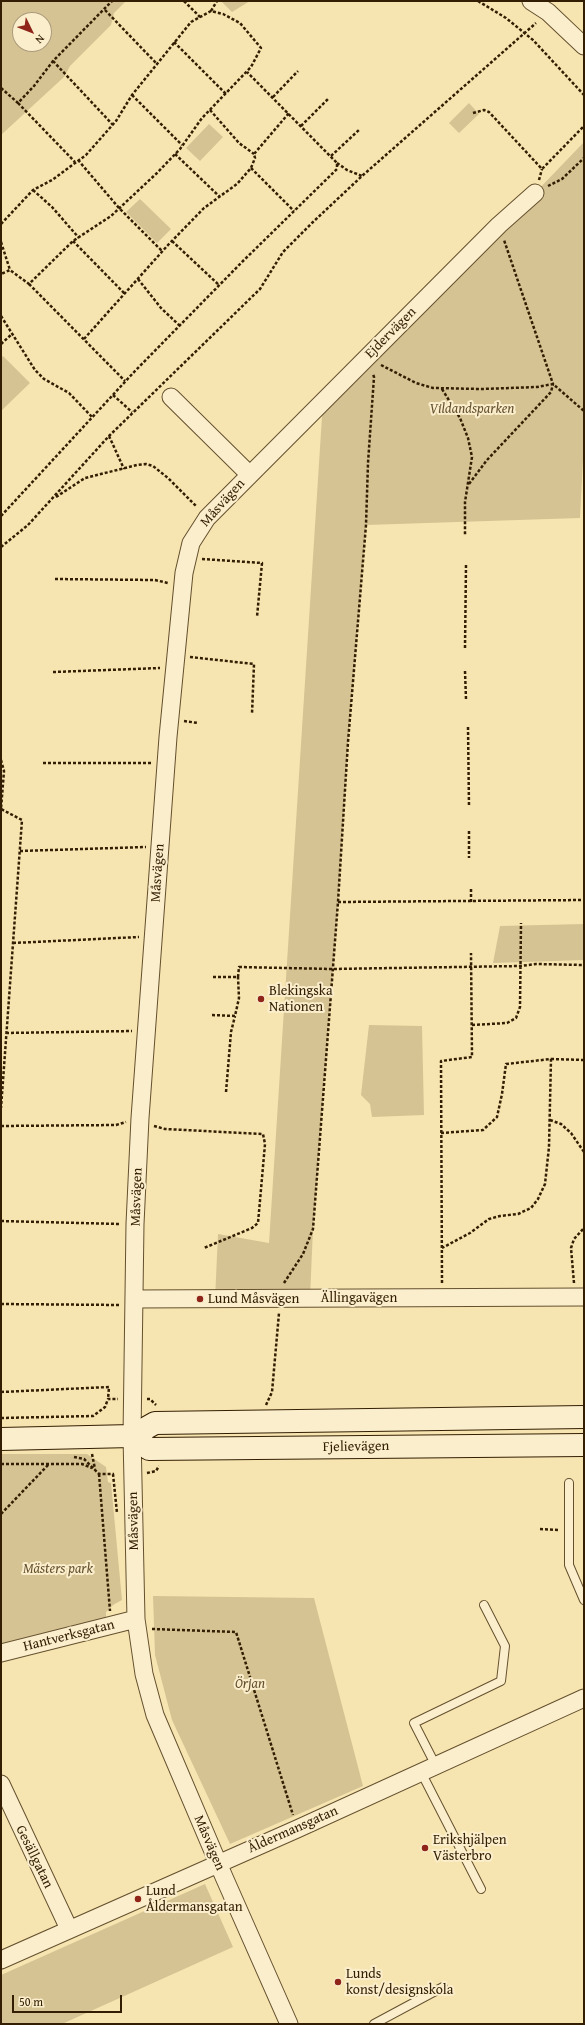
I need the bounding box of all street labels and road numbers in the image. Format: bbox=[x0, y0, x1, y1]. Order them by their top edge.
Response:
street label: Ejdervägen bbox=[362, 304, 420, 362]
street label: Måsvägen bbox=[197, 476, 249, 530]
street label: Måsvägen bbox=[148, 843, 168, 903]
street label: Måsvägen bbox=[128, 1167, 146, 1227]
street label: Ällingavägen bbox=[321, 1290, 397, 1306]
street label: Fjelievägen bbox=[323, 1438, 389, 1456]
street label: Måsvägen bbox=[125, 1492, 143, 1550]
street label: Hantverksgatan bbox=[22, 1617, 116, 1655]
street label: Åldermansgatan bbox=[245, 1803, 341, 1857]
street label: Måsvägen bbox=[190, 1813, 228, 1873]
street label: Gesällgatan bbox=[12, 1823, 56, 1891]

